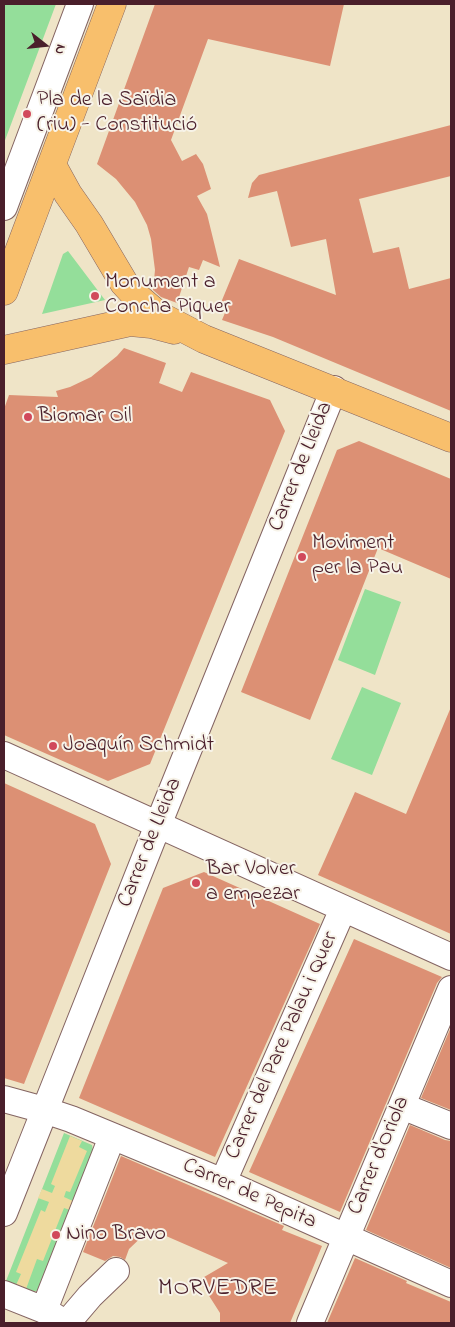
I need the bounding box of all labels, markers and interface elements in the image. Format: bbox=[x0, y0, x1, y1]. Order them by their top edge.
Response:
north arrow bbox=[20, 20, 70, 70]
text: N bbox=[49, 42, 71, 57]
place label: Pla de la Saïdia (riu) - Constitució bbox=[37, 88, 197, 140]
marker: Pla de la Saïdia (riu) - Constitució bbox=[21, 108, 33, 120]
place label: Monument a Concha Piquer bbox=[105, 270, 231, 322]
marker: Monument a Concha Piquer bbox=[89, 290, 101, 302]
street label: Carrer de Lleida bbox=[264, 398, 340, 536]
place label: Biomar Oil bbox=[38, 404, 132, 430]
marker: Biomar Oil bbox=[22, 411, 34, 423]
place label: Moviment per la Pau bbox=[312, 531, 403, 582]
marker: Moviment per la Pau bbox=[296, 551, 308, 563]
place label: Joaquín Schmidt bbox=[63, 733, 214, 759]
marker: Joaquín Schmidt bbox=[47, 740, 59, 752]
street label: Carrer de Lleida bbox=[113, 774, 189, 912]
place label: Bar Volver a empezar bbox=[206, 857, 300, 908]
marker: Bar Volver a empezar bbox=[190, 877, 202, 889]
street label: Carrer del Pare Palau i Quer bbox=[221, 928, 345, 1164]
street label: Carrer d'Oriola bbox=[343, 1093, 417, 1219]
street label: Carrer de Pepita bbox=[178, 1154, 320, 1236]
place label: Nino Bravo bbox=[66, 1222, 166, 1248]
marker: Nino Bravo bbox=[50, 1229, 62, 1241]
district label: MORVEDRE bbox=[157, 1276, 279, 1304]

